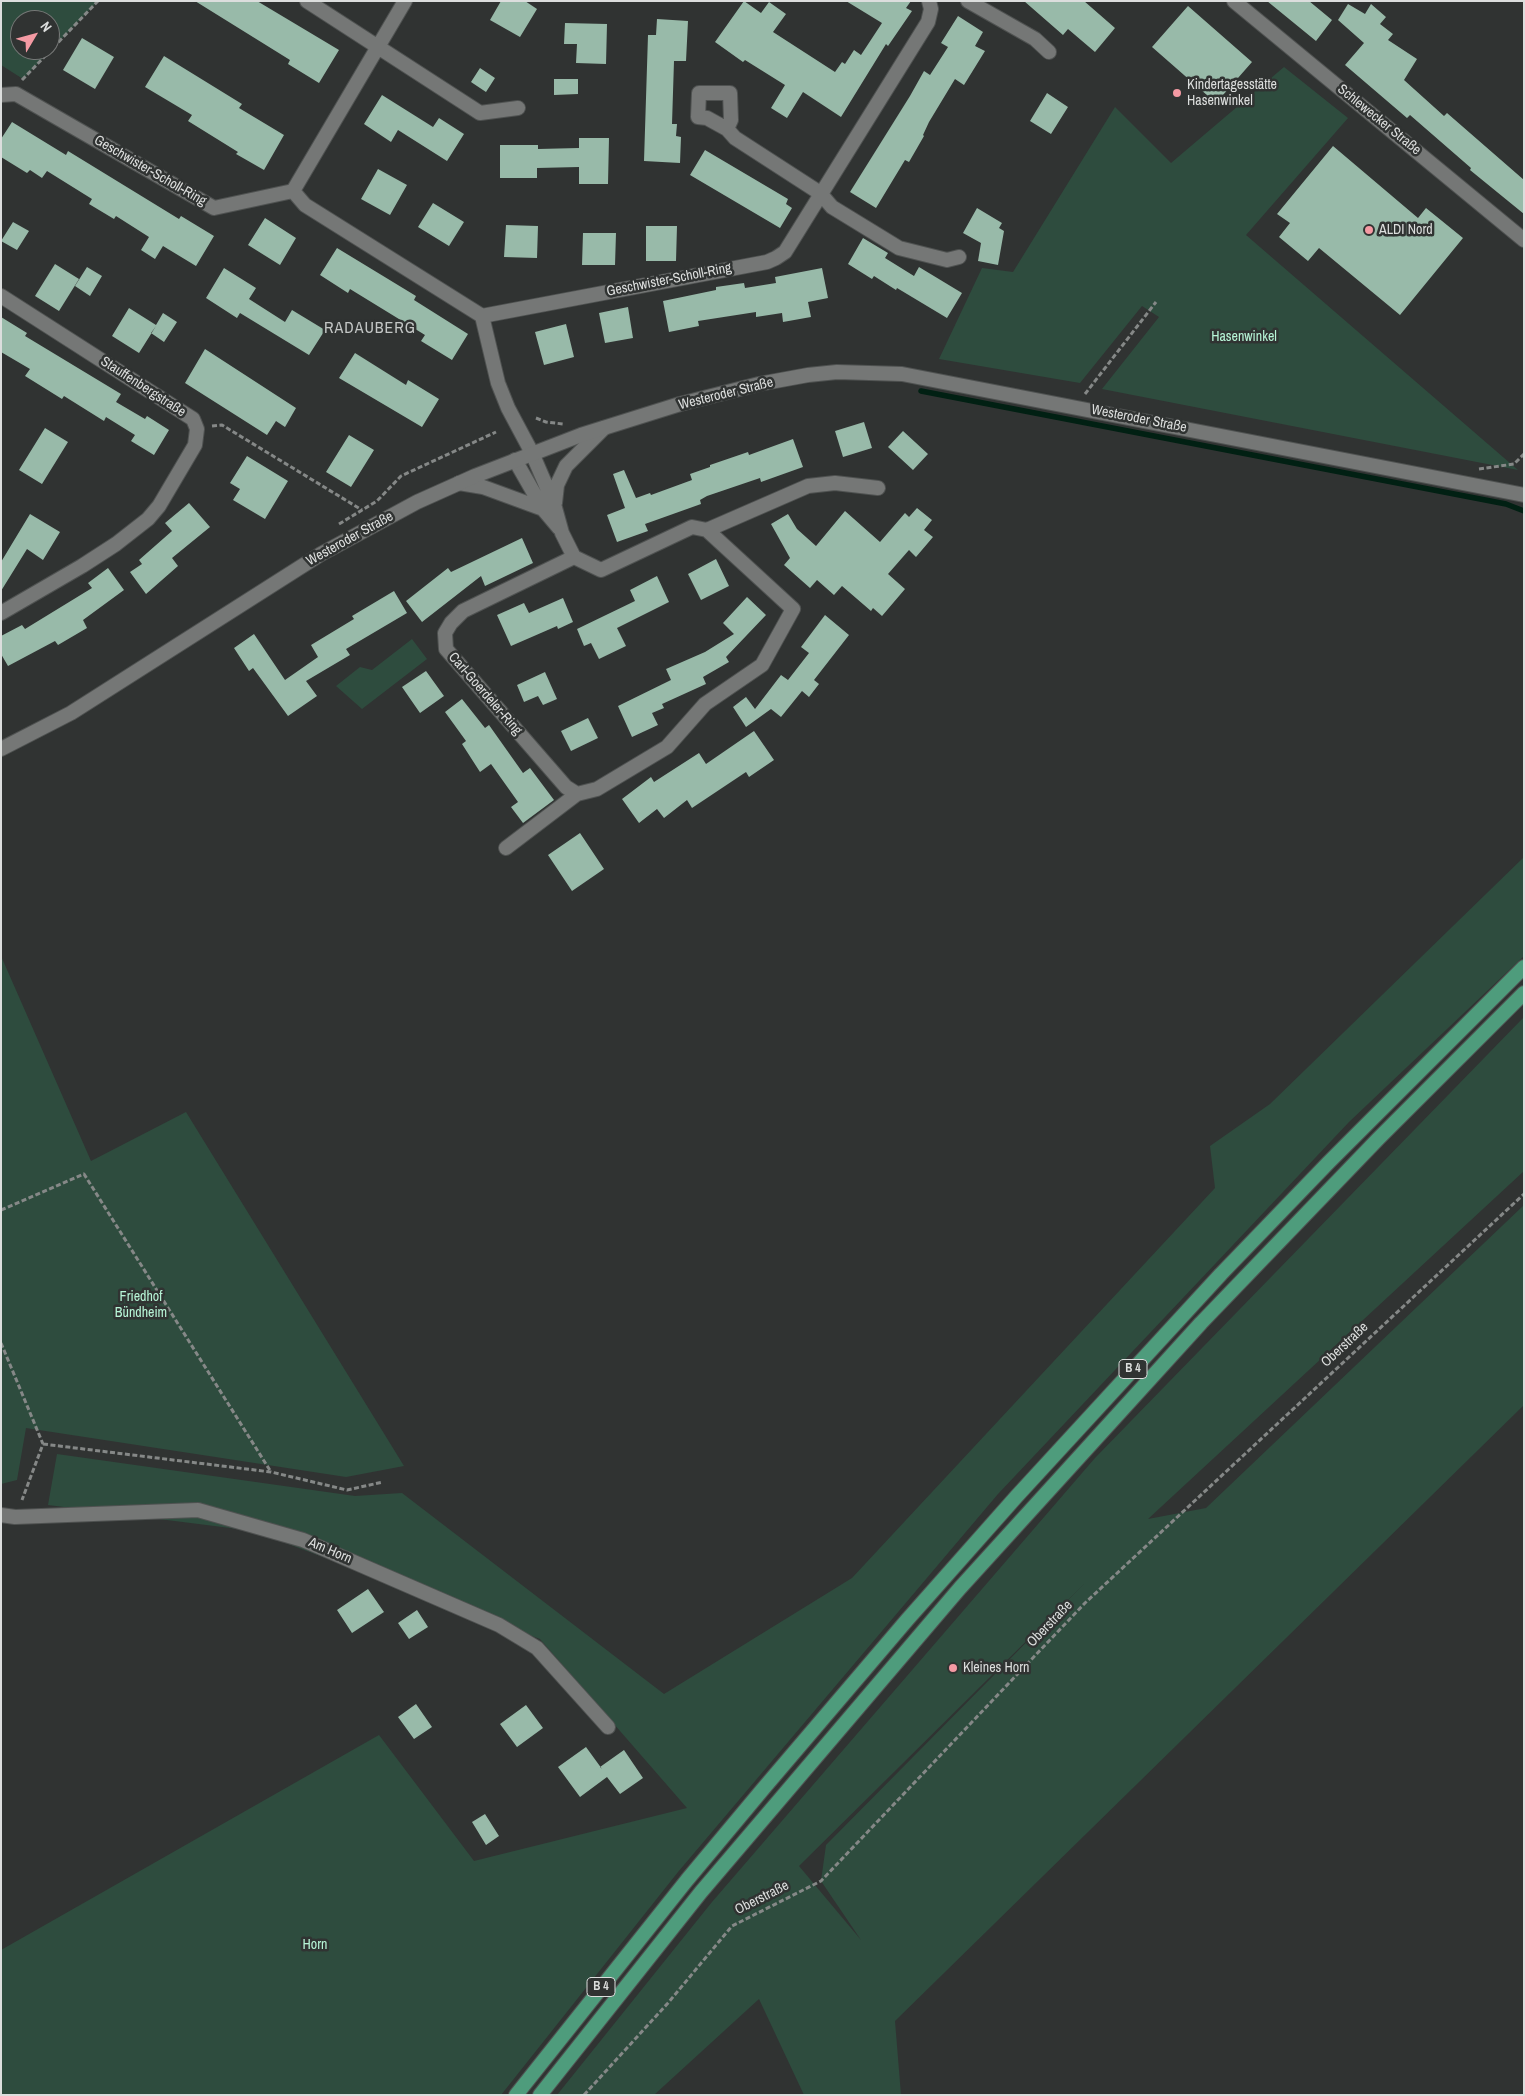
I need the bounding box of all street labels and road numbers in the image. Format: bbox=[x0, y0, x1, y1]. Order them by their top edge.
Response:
street label: Schlewecker Straße bbox=[1334, 81, 1424, 159]
street label: Geschwister-Scholl-Ring bbox=[91, 132, 209, 210]
street label: Geschwister-Scholl-Ring bbox=[605, 260, 733, 300]
street label: Stauffenbergstraße bbox=[97, 353, 189, 421]
street label: Westeroder Straße bbox=[677, 374, 775, 414]
street label: Westeroder Straße bbox=[1090, 402, 1188, 436]
street label: Westeroder Straße bbox=[304, 508, 396, 570]
street label: Carl-Goerdeler-Ring bbox=[445, 649, 525, 739]
street label: Oberstraße bbox=[1318, 1319, 1372, 1371]
road number: B 4 bbox=[1119, 1360, 1147, 1378]
street label: Am Horn bbox=[306, 1534, 354, 1568]
street label: Oberstraße bbox=[1024, 1597, 1076, 1651]
street label: Oberstraße bbox=[732, 1877, 792, 1919]
road number: B 4 bbox=[587, 1978, 615, 1996]

